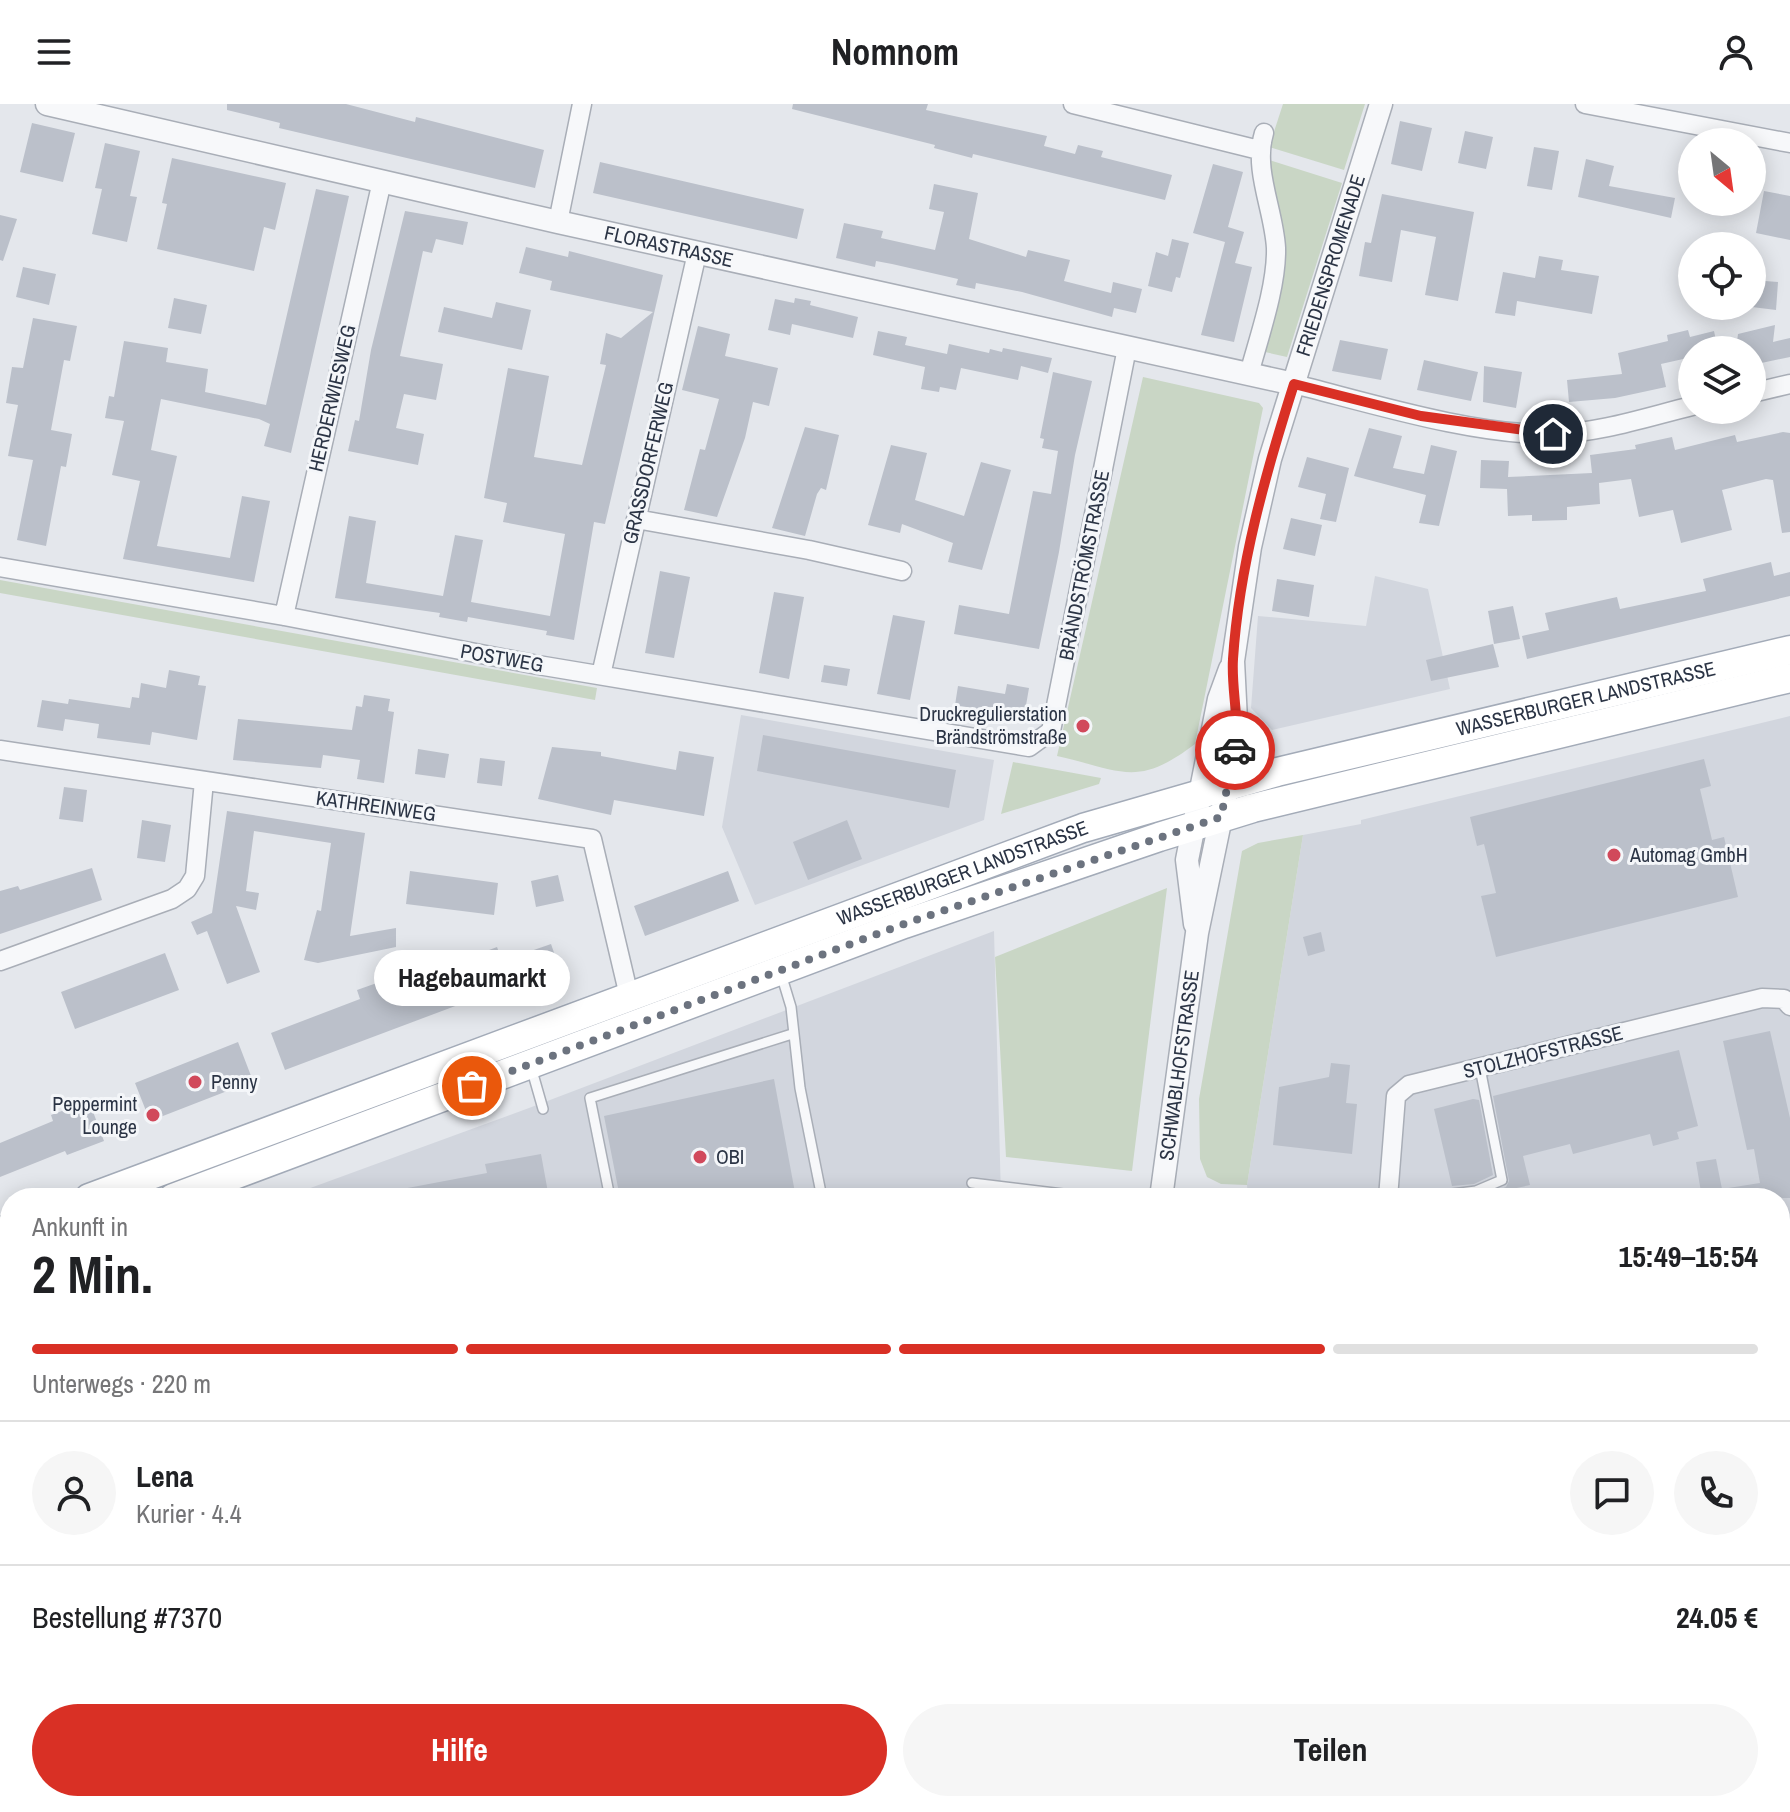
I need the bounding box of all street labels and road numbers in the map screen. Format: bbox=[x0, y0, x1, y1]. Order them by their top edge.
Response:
street label: FRIEDENSPROMENADE bbox=[1289, 171, 1371, 359]
street label: FLORASTRASSE bbox=[602, 219, 736, 273]
street label: HERDERWIESWEG bbox=[301, 322, 362, 474]
street label: GRASSDORFERWEG bbox=[616, 379, 679, 547]
street label: BRÄNDSTRÖMSTRASSE bbox=[1052, 468, 1115, 662]
street label: POSTWEG bbox=[458, 637, 546, 678]
street label: WASSERBURGER LANDSTRASSE bbox=[1453, 654, 1718, 742]
street label: KATHREINWEG bbox=[314, 784, 438, 827]
street label: WASSERBURGER LANDSTRASSE bbox=[833, 813, 1091, 931]
street label: SCHWABLHOFSTRASSE bbox=[1152, 968, 1205, 1162]
street label: STOLZHOFSTRASSE bbox=[1460, 1019, 1626, 1084]

